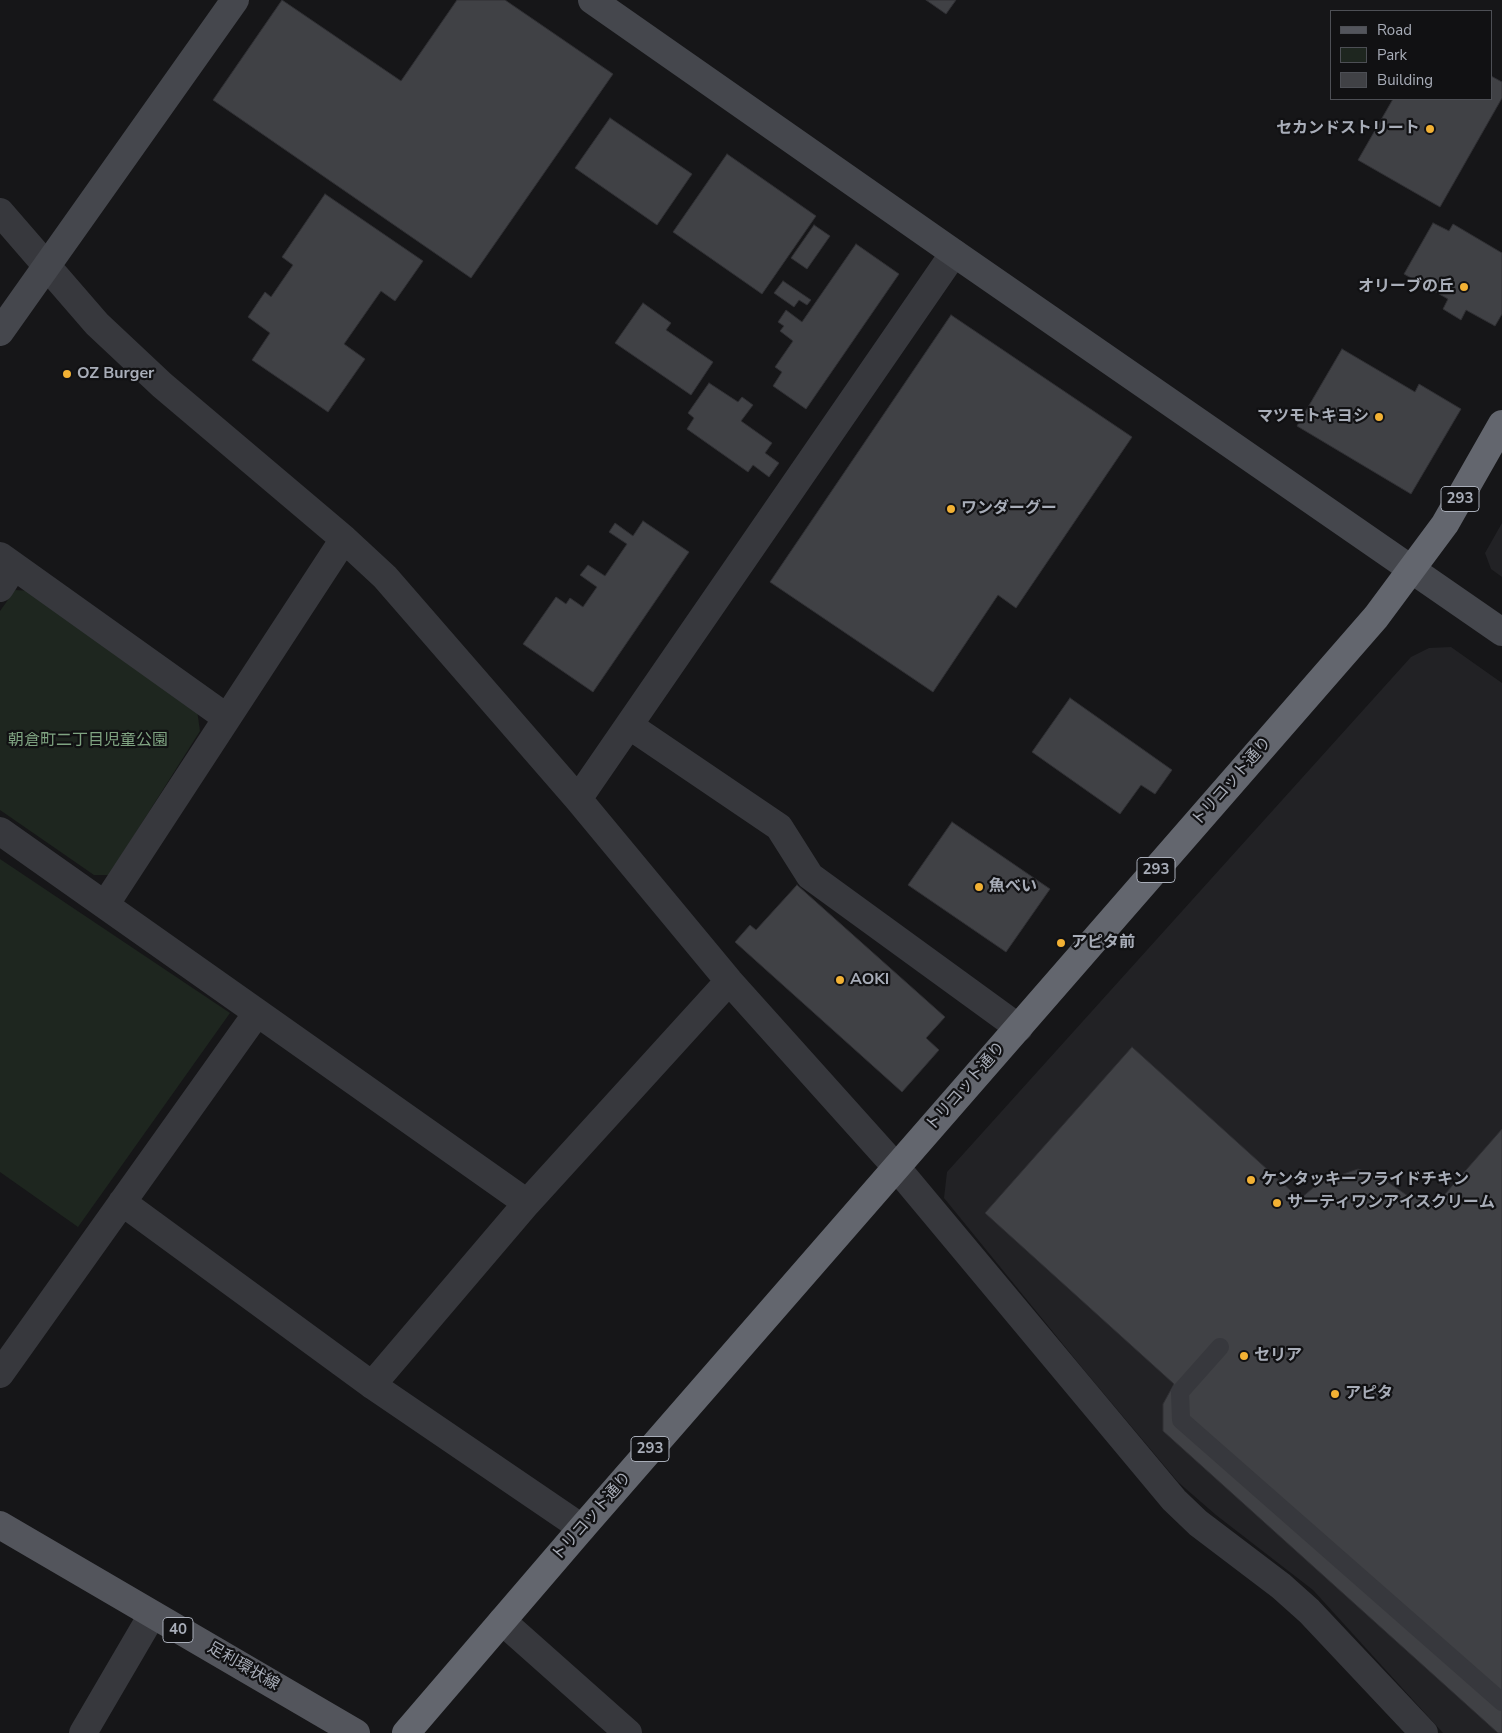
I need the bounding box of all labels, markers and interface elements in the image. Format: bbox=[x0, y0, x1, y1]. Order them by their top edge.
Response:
legend bbox=[1330, 10, 1492, 100]
text: Road bbox=[1377, 20, 1412, 40]
text: Park bbox=[1377, 45, 1407, 65]
text: Building bbox=[1377, 70, 1433, 90]
place label: セカンドストリート bbox=[1276, 119, 1420, 139]
marker: セカンドストリート bbox=[1424, 123, 1436, 135]
place label: オリーブの丘 bbox=[1358, 277, 1454, 297]
marker: オリーブの丘 bbox=[1458, 281, 1470, 293]
place label: OZ Burger bbox=[77, 364, 154, 384]
marker: OZ Burger bbox=[61, 368, 73, 380]
place label: マツモトキヨシ bbox=[1257, 407, 1369, 427]
marker: マツモトキヨシ bbox=[1373, 411, 1385, 423]
road number: 293 bbox=[1441, 486, 1479, 512]
place label: ワンダーグー bbox=[961, 499, 1057, 519]
marker: ワンダーグー bbox=[945, 503, 957, 515]
park label: 朝倉町二丁目児童公園 bbox=[8, 731, 168, 751]
street label: トリコット通り bbox=[1188, 733, 1276, 831]
road number: 293 bbox=[1137, 858, 1175, 882]
place label: 魚べい bbox=[989, 877, 1037, 897]
marker: 魚べい bbox=[973, 881, 985, 893]
place label: アピタ前 bbox=[1071, 933, 1135, 953]
marker: アピタ前 bbox=[1055, 937, 1067, 949]
place label: AOKI bbox=[850, 970, 889, 990]
marker: AOKI bbox=[834, 974, 846, 986]
street label: トリコット通り bbox=[922, 1038, 1010, 1136]
place label: ケンタッキーフライドチキン bbox=[1261, 1170, 1469, 1190]
marker: ケンタッキーフライドチキン bbox=[1245, 1174, 1257, 1186]
place label: サーティワンアイスクリーム bbox=[1287, 1193, 1495, 1213]
marker: サーティワンアイスクリーム bbox=[1271, 1197, 1283, 1209]
place label: セリア bbox=[1254, 1346, 1302, 1366]
marker: セリア bbox=[1238, 1350, 1250, 1362]
place label: アピタ bbox=[1345, 1384, 1393, 1404]
marker: アピタ bbox=[1329, 1388, 1341, 1400]
road number: 293 bbox=[631, 1436, 669, 1462]
street label: トリコット通り bbox=[548, 1468, 636, 1566]
road number: 40 bbox=[163, 1618, 193, 1642]
street label: 足利環状線 bbox=[204, 1639, 282, 1695]

